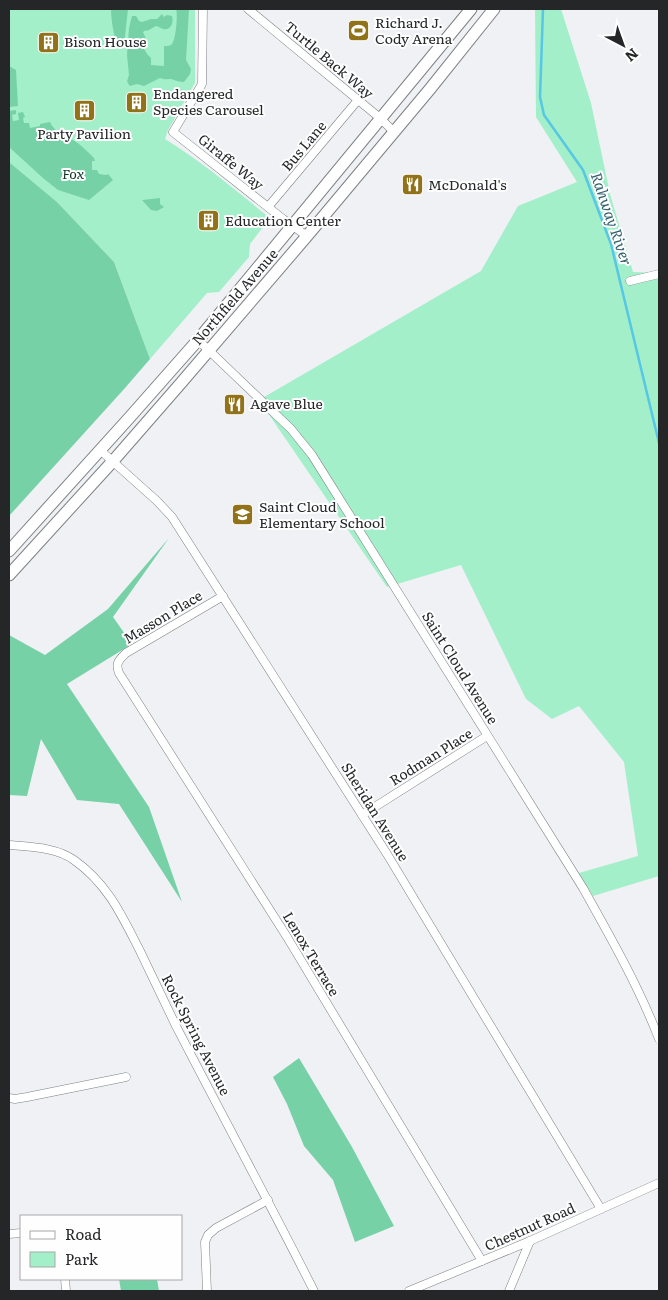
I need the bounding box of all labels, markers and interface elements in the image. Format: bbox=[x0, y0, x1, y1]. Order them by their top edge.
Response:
place label: Richard J. Cody Arena bbox=[375, 12, 453, 48]
street label: Turtle Back Way bbox=[281, 16, 379, 103]
sports icon: Richard J. Cody Arena bbox=[347, 19, 371, 43]
north arrow bbox=[598, 20, 648, 70]
building icon: Bison House bbox=[36, 30, 60, 54]
place label: Bison House bbox=[64, 31, 147, 51]
text: N bbox=[621, 44, 643, 67]
place label: Endangered Species Carousel bbox=[153, 83, 264, 119]
building icon: Endangered Species Carousel bbox=[125, 90, 149, 114]
building icon: Party Pavilion bbox=[72, 99, 96, 123]
street label: Bus Lane bbox=[276, 116, 330, 175]
place label: Party Pavilion bbox=[37, 123, 131, 143]
street label: Giraffe Way bbox=[195, 129, 269, 195]
park label: Fox bbox=[62, 163, 85, 183]
water label: Rahway River bbox=[586, 169, 639, 268]
restaurant icon: McDonald's bbox=[400, 173, 424, 197]
place label: McDonald's bbox=[428, 174, 507, 194]
building icon: Education Center bbox=[197, 209, 221, 233]
place label: Education Center bbox=[225, 210, 341, 230]
street label: Northfield Avenue bbox=[187, 244, 282, 349]
restaurant icon: Agave Blue bbox=[222, 392, 246, 416]
place label: Agave Blue bbox=[250, 393, 323, 413]
place label: Saint Cloud Elementary School bbox=[259, 496, 385, 532]
school or university icon: Saint Cloud Elementary School bbox=[231, 503, 255, 527]
street label: Masson Place bbox=[119, 585, 206, 648]
street label: Saint Cloud Avenue bbox=[418, 607, 504, 728]
street label: Rodman Place bbox=[385, 723, 476, 790]
street label: Sheridan Avenue bbox=[337, 758, 414, 865]
street label: Lenox Terrace bbox=[279, 908, 345, 999]
street label: Rock Spring Avenue bbox=[158, 971, 236, 1098]
street label: Chestnut Road bbox=[481, 1197, 578, 1255]
legend bbox=[20, 1215, 182, 1280]
text: Road bbox=[65, 1222, 101, 1245]
text: Park bbox=[65, 1247, 99, 1270]

